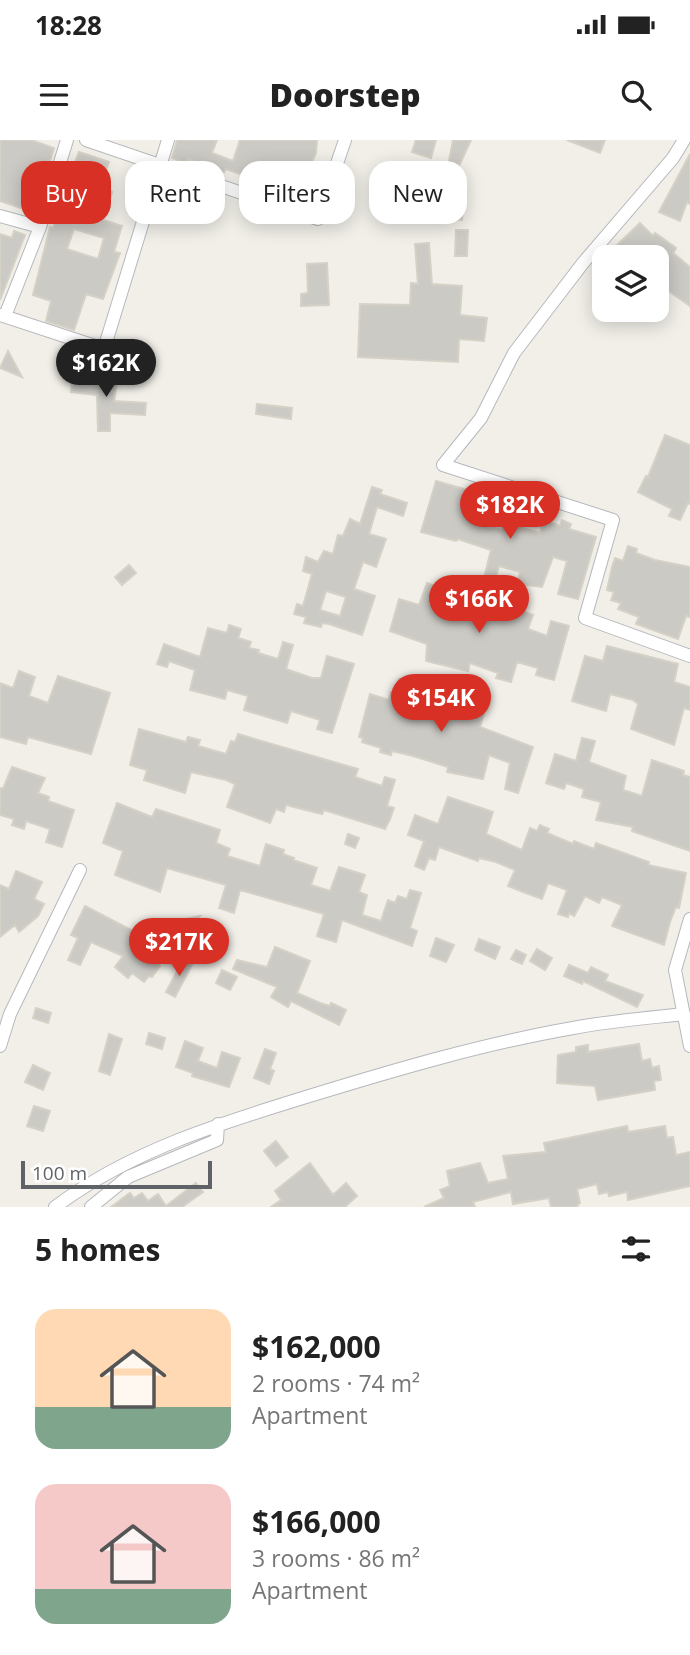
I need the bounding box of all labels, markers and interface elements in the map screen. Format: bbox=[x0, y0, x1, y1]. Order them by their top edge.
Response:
text: 18:28 bbox=[35, 7, 102, 43]
text: Doorstep bbox=[270, 73, 420, 116]
icon: menu bbox=[35, 76, 73, 114]
icon: search bbox=[617, 76, 655, 114]
chip: Buy bbox=[21, 161, 111, 224]
chip: Rent bbox=[125, 161, 225, 224]
chip: Filters bbox=[239, 161, 355, 224]
chip: New bbox=[369, 161, 467, 224]
map controls bbox=[592, 245, 669, 322]
button: layers bbox=[592, 245, 669, 322]
pin: $162K bbox=[57, 340, 155, 399]
text: $162K bbox=[72, 346, 140, 378]
pin: $182K bbox=[461, 482, 559, 541]
text: $182K bbox=[476, 488, 544, 520]
pin: $166K bbox=[430, 575, 528, 635]
text: $166K bbox=[445, 582, 513, 614]
pin: $154K bbox=[392, 674, 490, 734]
text: $154K bbox=[407, 681, 475, 713]
pin: $217K bbox=[130, 918, 228, 978]
text: $217K bbox=[145, 925, 213, 957]
scale bar bbox=[21, 1158, 212, 1190]
text: 100 m bbox=[32, 1160, 87, 1186]
text: 5 homes bbox=[35, 1229, 160, 1270]
icon: filters bbox=[617, 1230, 655, 1268]
text: $162,000 bbox=[252, 1326, 381, 1367]
icon: home bbox=[91, 1337, 175, 1421]
text: 2 rooms · 74 m² bbox=[252, 1367, 420, 1399]
text: Apartment bbox=[252, 1399, 368, 1431]
text: $166,000 bbox=[252, 1501, 381, 1542]
icon: home bbox=[91, 1512, 175, 1596]
text: 3 rooms · 86 m² bbox=[252, 1542, 420, 1574]
text: Apartment bbox=[252, 1574, 368, 1606]

